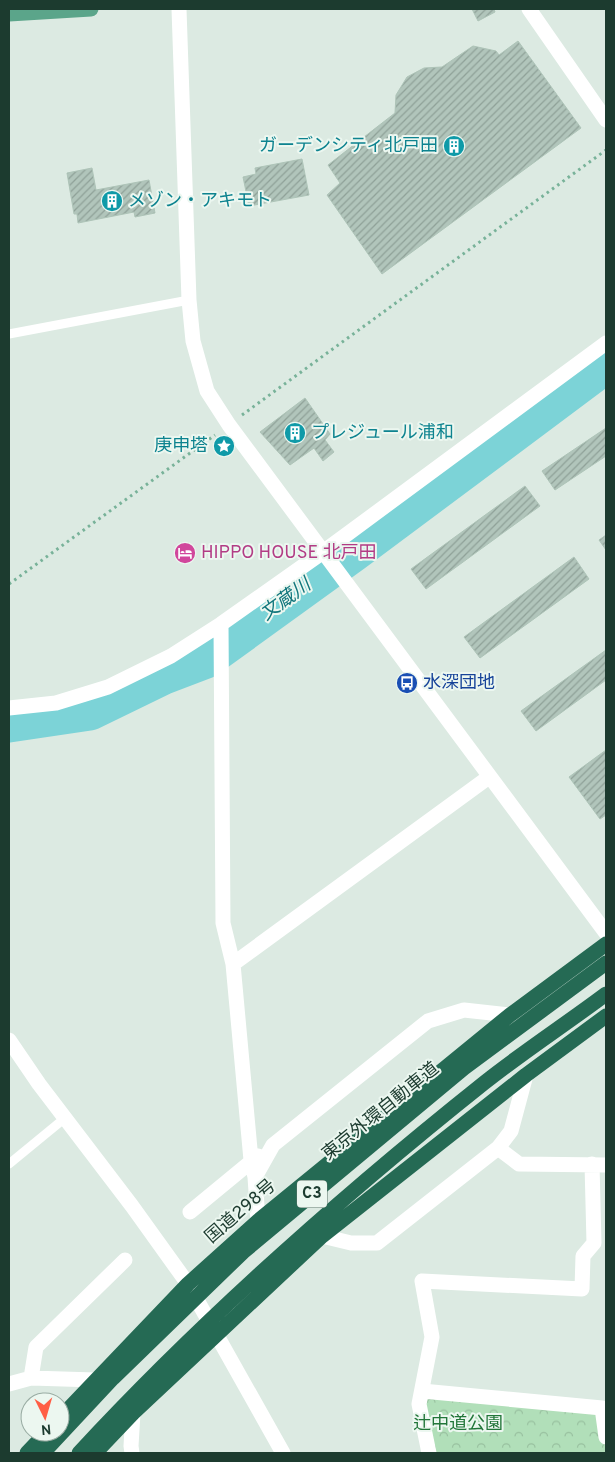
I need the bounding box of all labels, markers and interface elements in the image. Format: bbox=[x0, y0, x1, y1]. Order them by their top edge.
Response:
building icon: ガーデンシティ北戸田 bbox=[442, 134, 466, 158]
place label: ガーデンシティ北戸田 bbox=[259, 135, 438, 158]
building icon: メゾン・アキモト bbox=[100, 189, 124, 213]
place label: メゾン・アキモト bbox=[128, 190, 272, 213]
building icon: プレジュール浦和 bbox=[283, 421, 307, 445]
place label: プレジュール浦和 bbox=[311, 422, 454, 445]
place icon: 庚申塔 bbox=[212, 434, 236, 458]
place label: 庚申塔 bbox=[154, 435, 208, 458]
hotel icon: HIPPO HOUSE 北戸田 bbox=[173, 541, 197, 565]
place label: HIPPO HOUSE 北戸田 bbox=[201, 542, 376, 565]
water label: 文蔵川 bbox=[256, 572, 318, 626]
bus stop icon: 水深団地 bbox=[395, 671, 419, 695]
place label: 水深団地 bbox=[423, 672, 495, 695]
street label: 東京外環自動車道 bbox=[318, 1058, 444, 1166]
street label: 国道298号 bbox=[201, 1175, 281, 1249]
road number: C3 bbox=[297, 1180, 327, 1208]
north arrow bbox=[20, 1392, 70, 1442]
park label: 辻中道公園 bbox=[413, 1413, 503, 1436]
text: N bbox=[40, 1420, 52, 1437]

